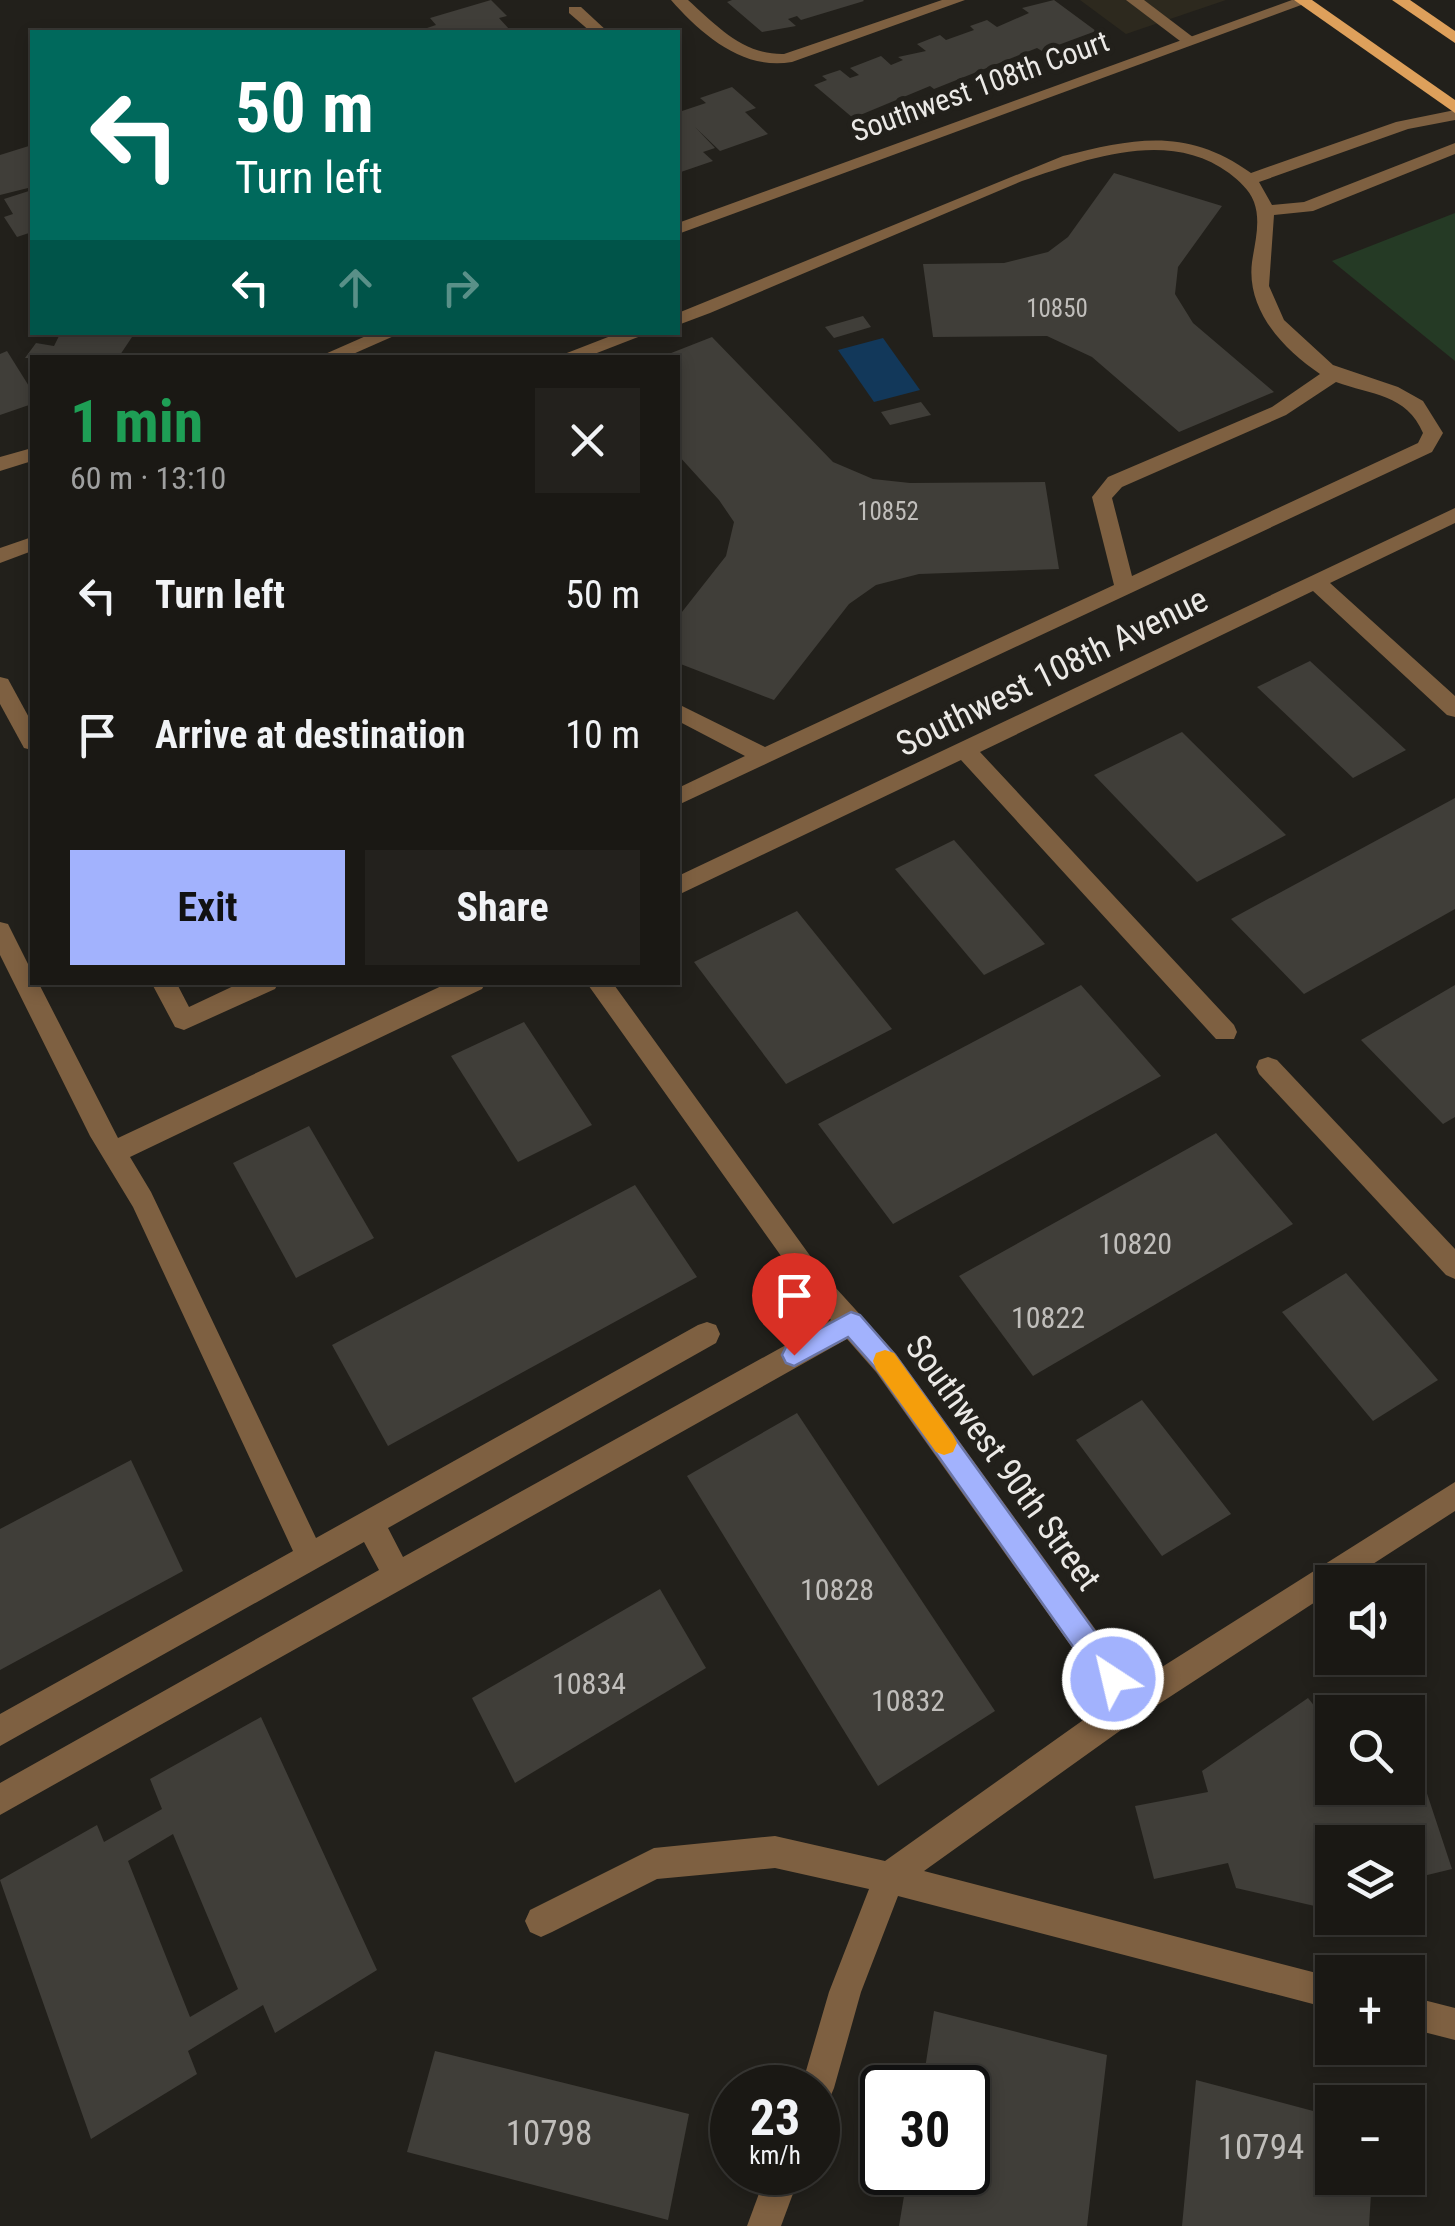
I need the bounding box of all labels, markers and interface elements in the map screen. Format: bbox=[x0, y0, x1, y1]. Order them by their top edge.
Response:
street label: Southwest 108th Court bbox=[846, 23, 1114, 149]
text: 50 m bbox=[235, 67, 374, 149]
icon: left bbox=[70, 70, 200, 200]
text: Turn left bbox=[235, 151, 383, 204]
icon: left bbox=[223, 260, 278, 315]
icon: ahead bbox=[328, 260, 383, 315]
icon: right bbox=[433, 260, 488, 315]
house number: 10850 bbox=[1026, 294, 1088, 323]
text: 1 min bbox=[70, 386, 203, 457]
button: close bbox=[535, 388, 640, 493]
text: 60 m · 13:10 bbox=[70, 459, 226, 497]
house number: 10852 bbox=[857, 497, 919, 526]
icon: left bbox=[70, 568, 125, 623]
text: Turn left bbox=[155, 573, 285, 617]
text: 50 m bbox=[565, 573, 640, 617]
street label: Southwest 108th Avenue bbox=[890, 579, 1214, 765]
icon: arrive bbox=[70, 708, 125, 763]
text: Arrive at destination bbox=[155, 713, 465, 757]
text: 10 m bbox=[565, 713, 640, 757]
button: Exit bbox=[70, 850, 345, 965]
button: Share bbox=[365, 850, 640, 965]
house number: 10820 bbox=[1098, 1226, 1172, 1261]
pin bbox=[752, 1253, 837, 1356]
icon: arrive bbox=[767, 1268, 822, 1323]
house number: 10822 bbox=[1011, 1300, 1085, 1335]
street label: Southwest 90th Street bbox=[897, 1327, 1109, 1599]
map controls bbox=[1315, 1565, 1425, 2195]
button: sound bbox=[1315, 1565, 1425, 1675]
house number: 10828 bbox=[800, 1572, 874, 1607]
position arrow bbox=[1061, 1627, 1165, 1731]
house number: 10834 bbox=[552, 1666, 626, 1701]
house number: 10832 bbox=[871, 1683, 945, 1718]
button: search bbox=[1315, 1695, 1425, 1805]
button: layers bbox=[1315, 1825, 1425, 1935]
button: + bbox=[1315, 1955, 1425, 2065]
speed limit sign: 30 bbox=[860, 2065, 990, 2195]
button: − bbox=[1315, 2085, 1425, 2195]
text: 23 bbox=[750, 2089, 800, 2147]
house number: 10798 bbox=[506, 2113, 592, 2154]
house number: 10794 bbox=[1218, 2127, 1304, 2168]
text: km/h bbox=[749, 2141, 801, 2170]

